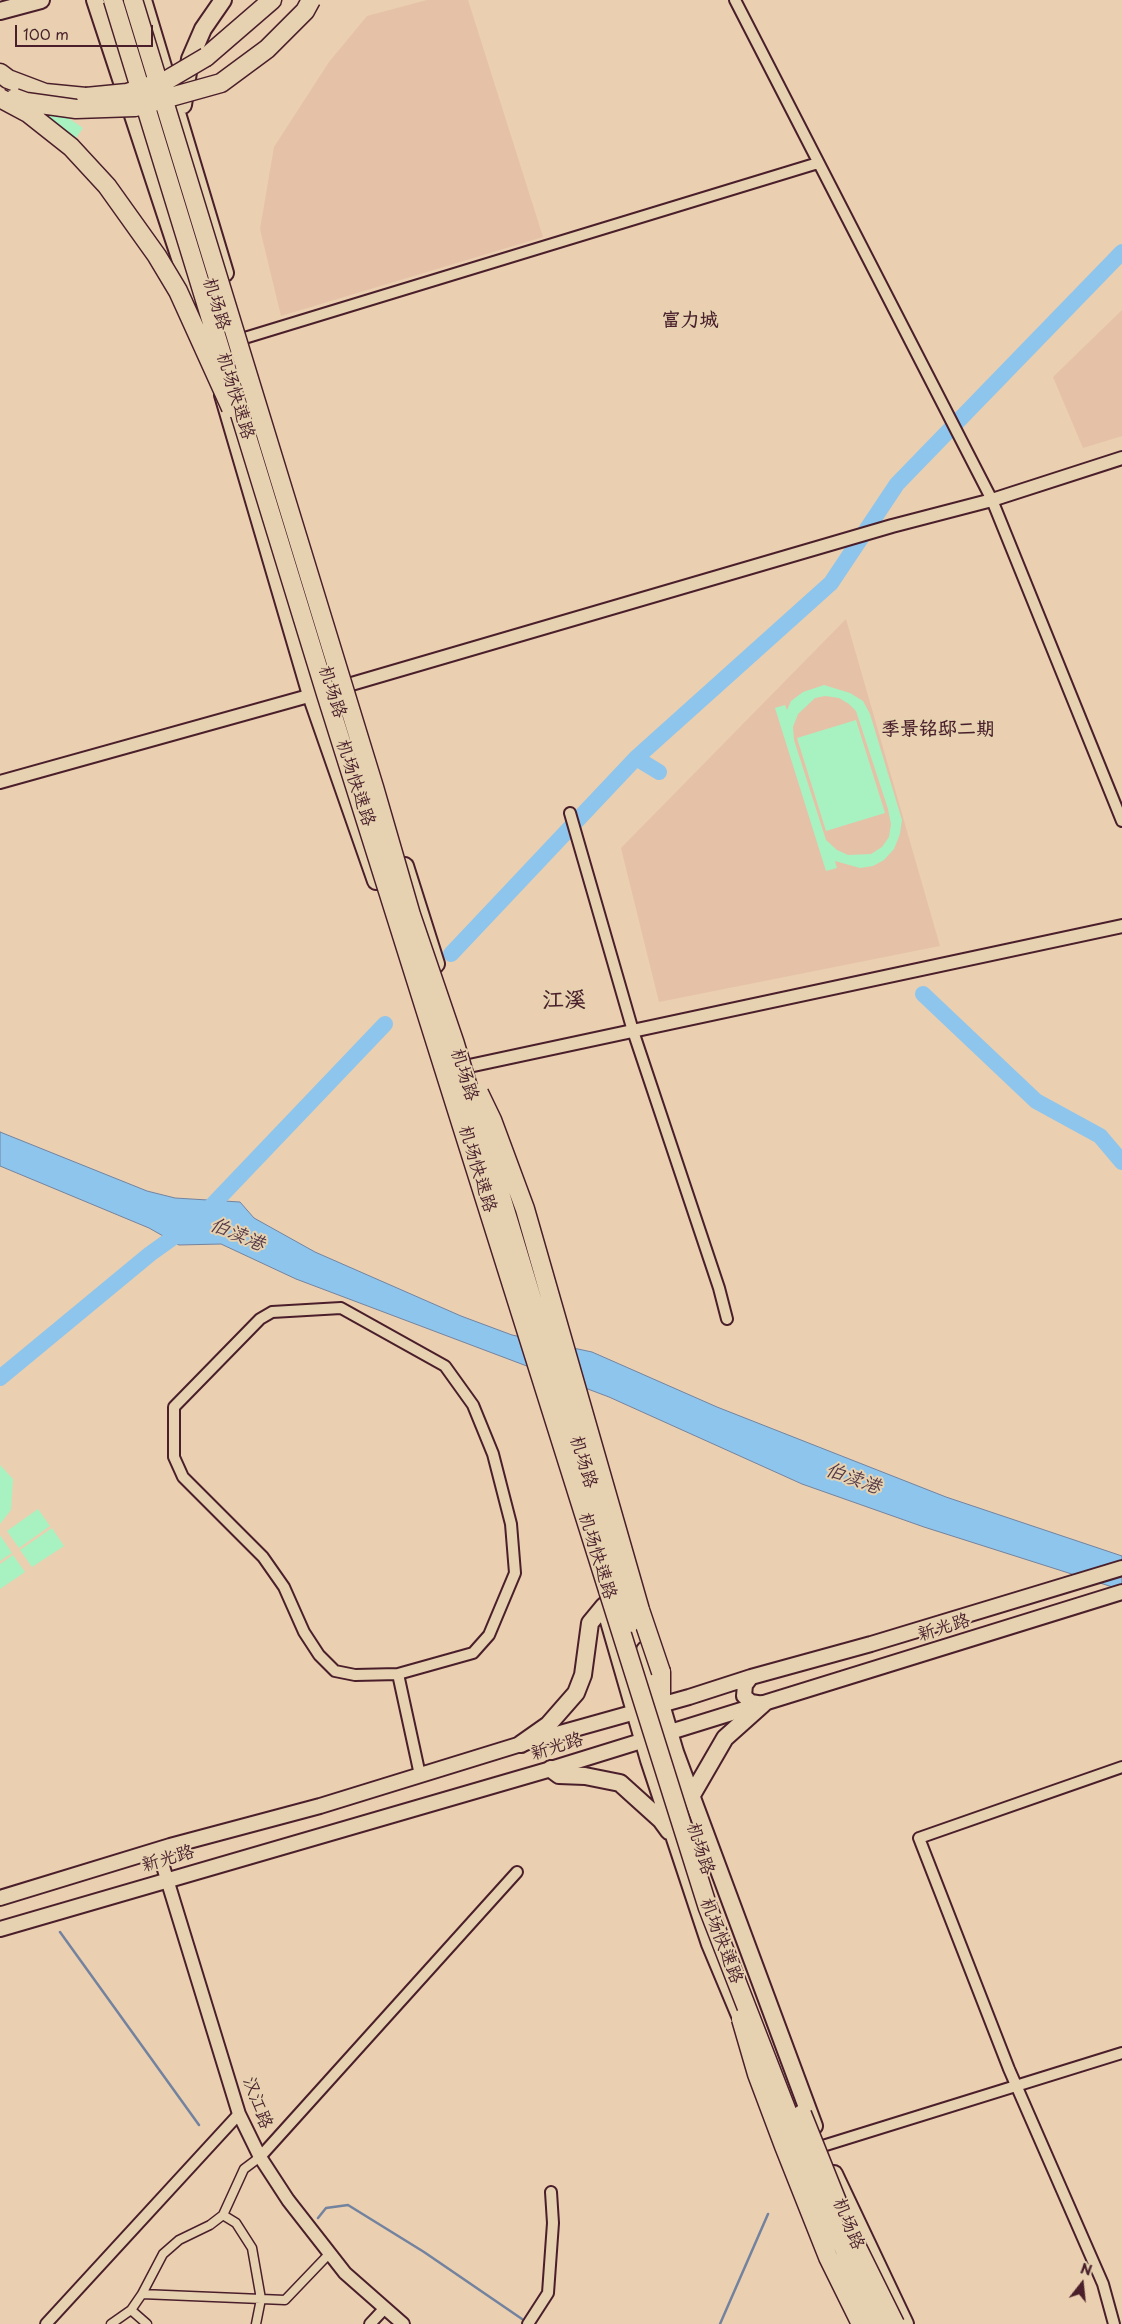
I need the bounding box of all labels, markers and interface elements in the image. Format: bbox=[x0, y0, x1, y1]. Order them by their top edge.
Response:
scale bar bbox=[18, 15, 155, 47]
text: 100 m bbox=[23, 22, 69, 45]
street label: 机场路 bbox=[198, 275, 234, 333]
district label: 富力城 bbox=[662, 310, 718, 332]
street label: 机场快速路 bbox=[212, 350, 258, 442]
street label: 机场路 bbox=[313, 663, 351, 721]
district label: 季景铭邸二期 bbox=[881, 719, 995, 741]
street label: 机场快速路 bbox=[331, 737, 379, 829]
district label: 江溪 bbox=[542, 988, 586, 1014]
street label: 机场路 bbox=[445, 1046, 483, 1104]
street label: 机场快速路 bbox=[454, 1123, 500, 1215]
water label: 伯渎港 bbox=[206, 1213, 268, 1257]
street label: 机场路 bbox=[565, 1433, 601, 1491]
water label: 伯渎港 bbox=[822, 1459, 884, 1499]
street label: 机场快速路 bbox=[574, 1510, 620, 1602]
street label: 新光路 bbox=[915, 1610, 973, 1646]
street label: 新光路 bbox=[528, 1729, 586, 1765]
street label: 机场路 bbox=[681, 1820, 719, 1878]
street label: 新光路 bbox=[139, 1841, 197, 1877]
street label: 机场快速路 bbox=[695, 1895, 747, 1987]
street label: 汉江路 bbox=[237, 2074, 277, 2132]
street label: 机场路 bbox=[828, 2195, 868, 2253]
text: N bbox=[1078, 2257, 1094, 2281]
north arrow bbox=[1057, 2259, 1107, 2309]

